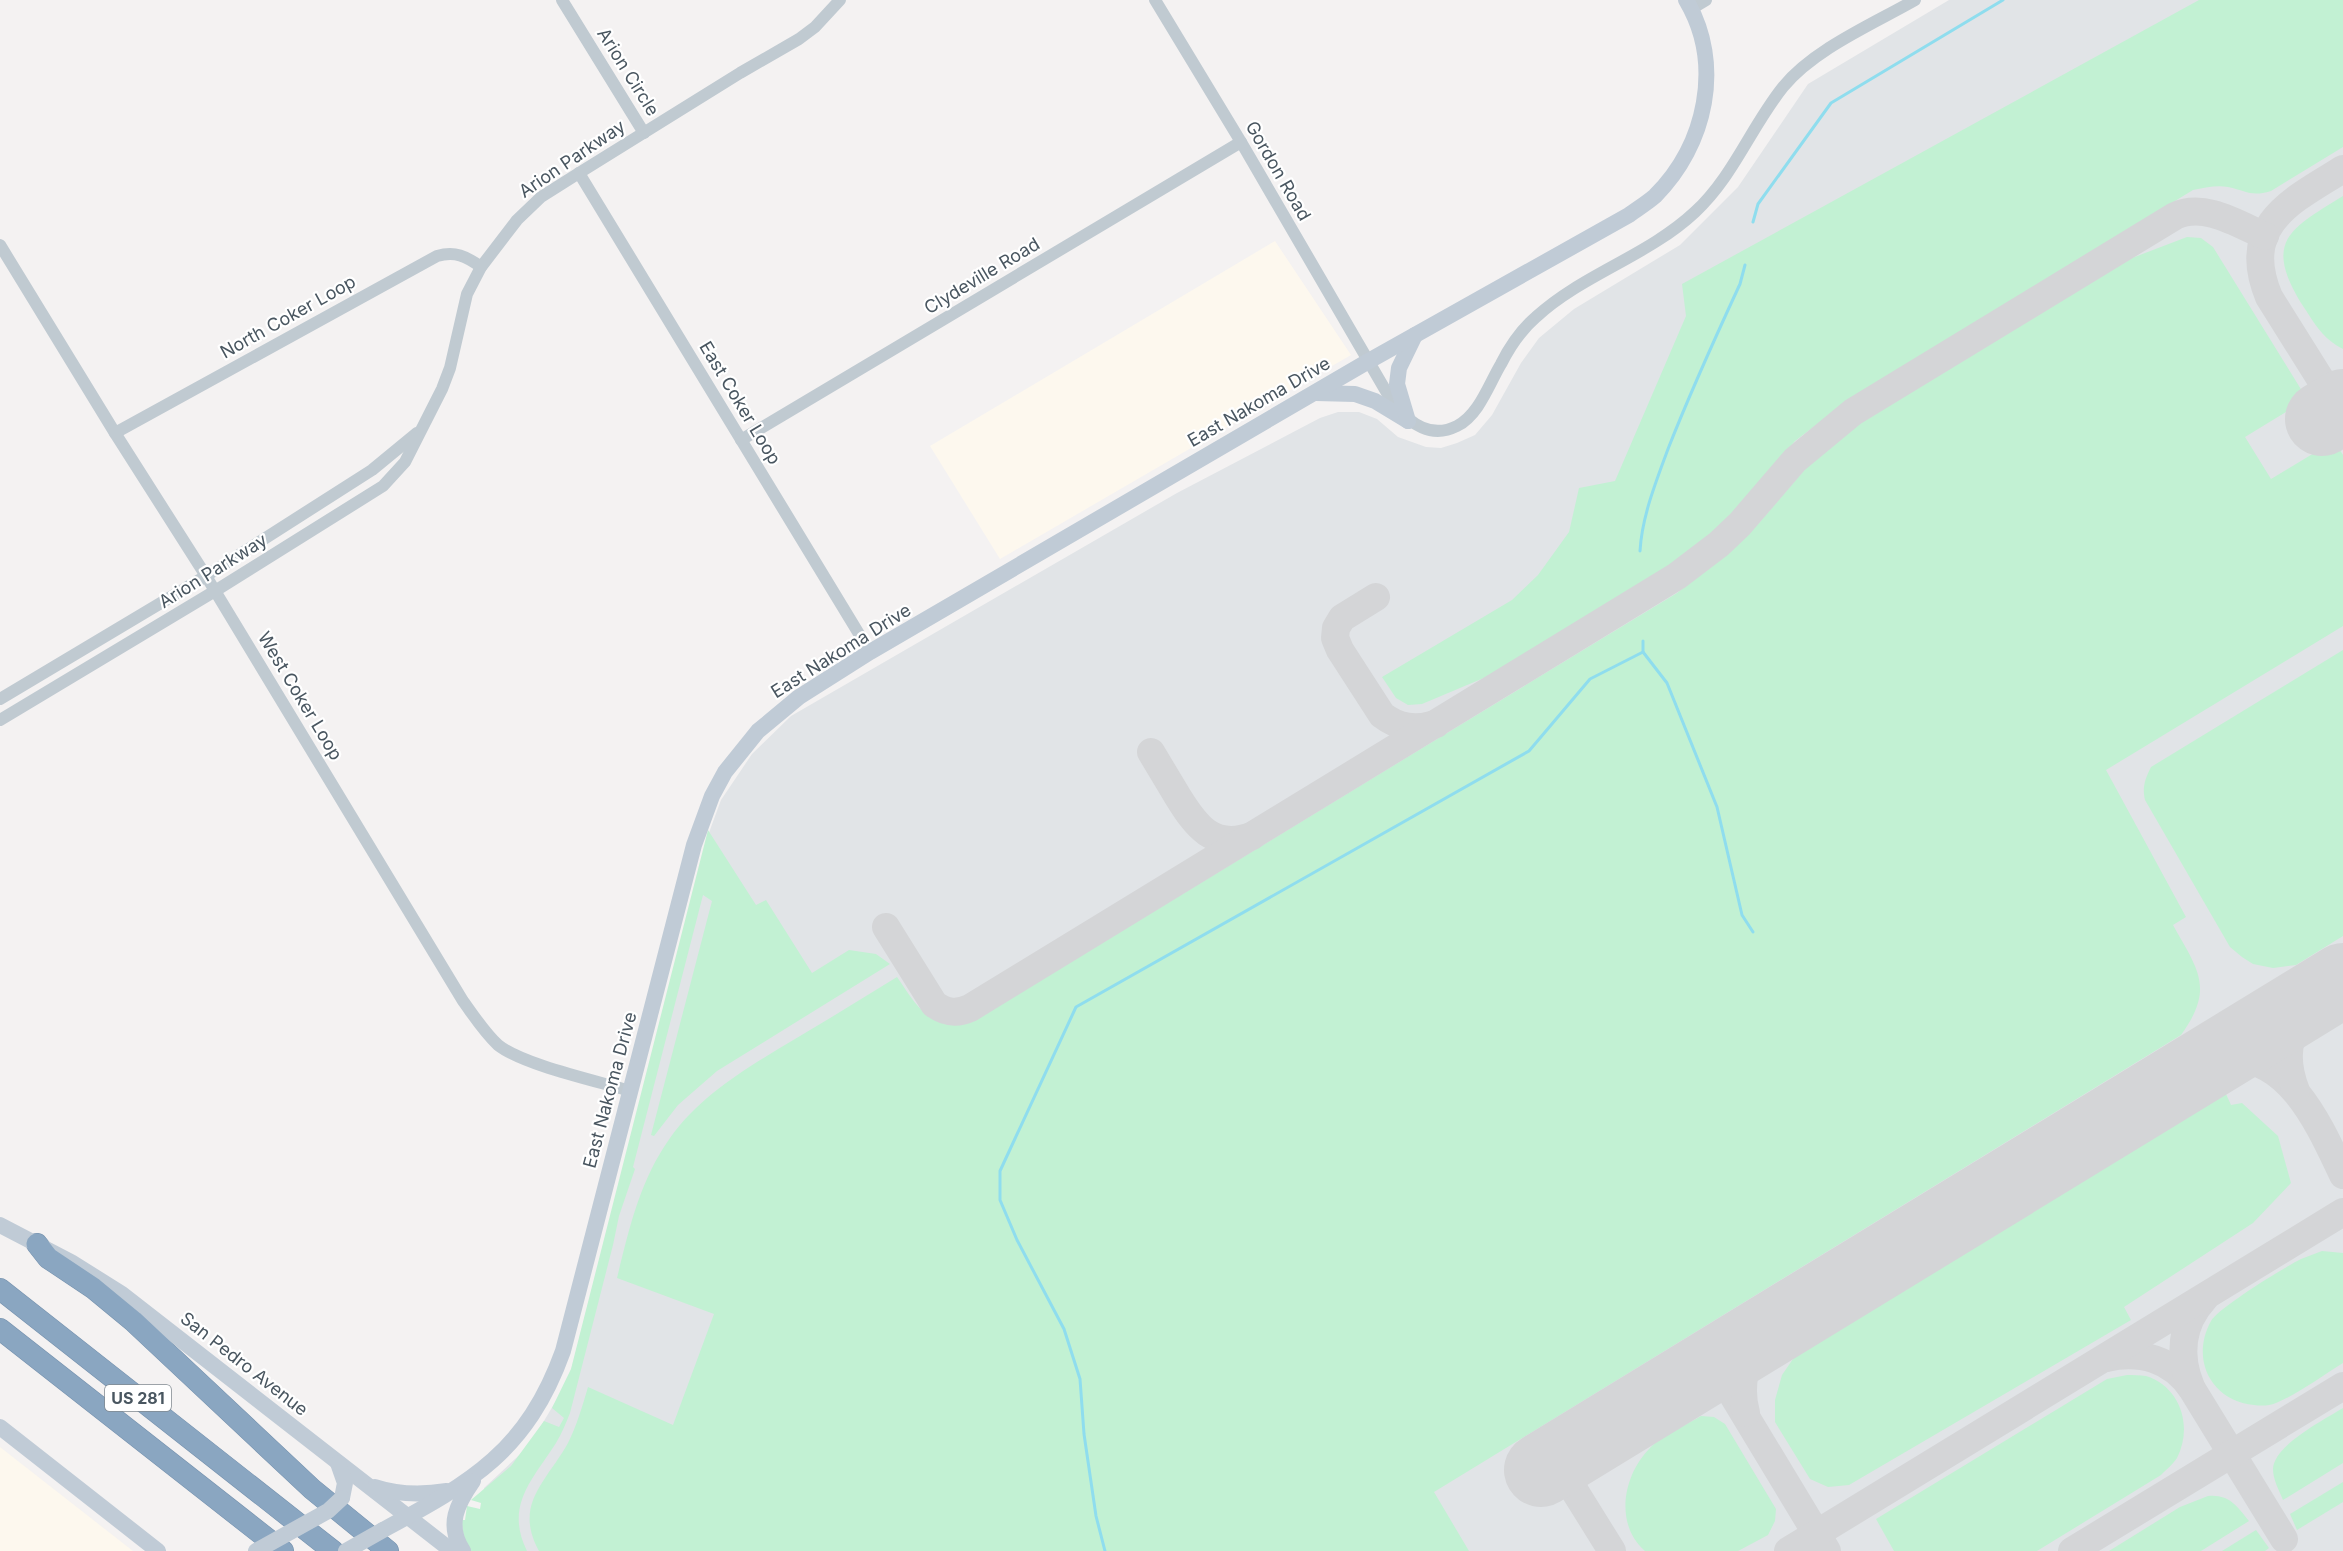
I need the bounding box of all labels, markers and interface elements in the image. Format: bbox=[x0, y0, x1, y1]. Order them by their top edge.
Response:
street label: Arion Circle bbox=[593, 24, 664, 119]
street label: Arion Parkway bbox=[515, 115, 629, 202]
street label: Gordon Road bbox=[1241, 117, 1315, 224]
street label: Clydeville Road bbox=[920, 233, 1043, 318]
street label: North Coker Loop bbox=[216, 271, 359, 362]
street label: East Coker Loop bbox=[695, 337, 785, 468]
street label: East Nakoma Drive bbox=[1184, 352, 1334, 451]
street label: Arion Parkway bbox=[155, 529, 271, 612]
street label: East Nakoma Drive bbox=[767, 599, 915, 702]
street label: West Coker Loop bbox=[254, 628, 347, 764]
street label: East Nakoma Drive bbox=[579, 1009, 640, 1170]
street label: San Pedro Avenue bbox=[176, 1307, 312, 1420]
road number: US 281 bbox=[105, 1385, 171, 1411]

